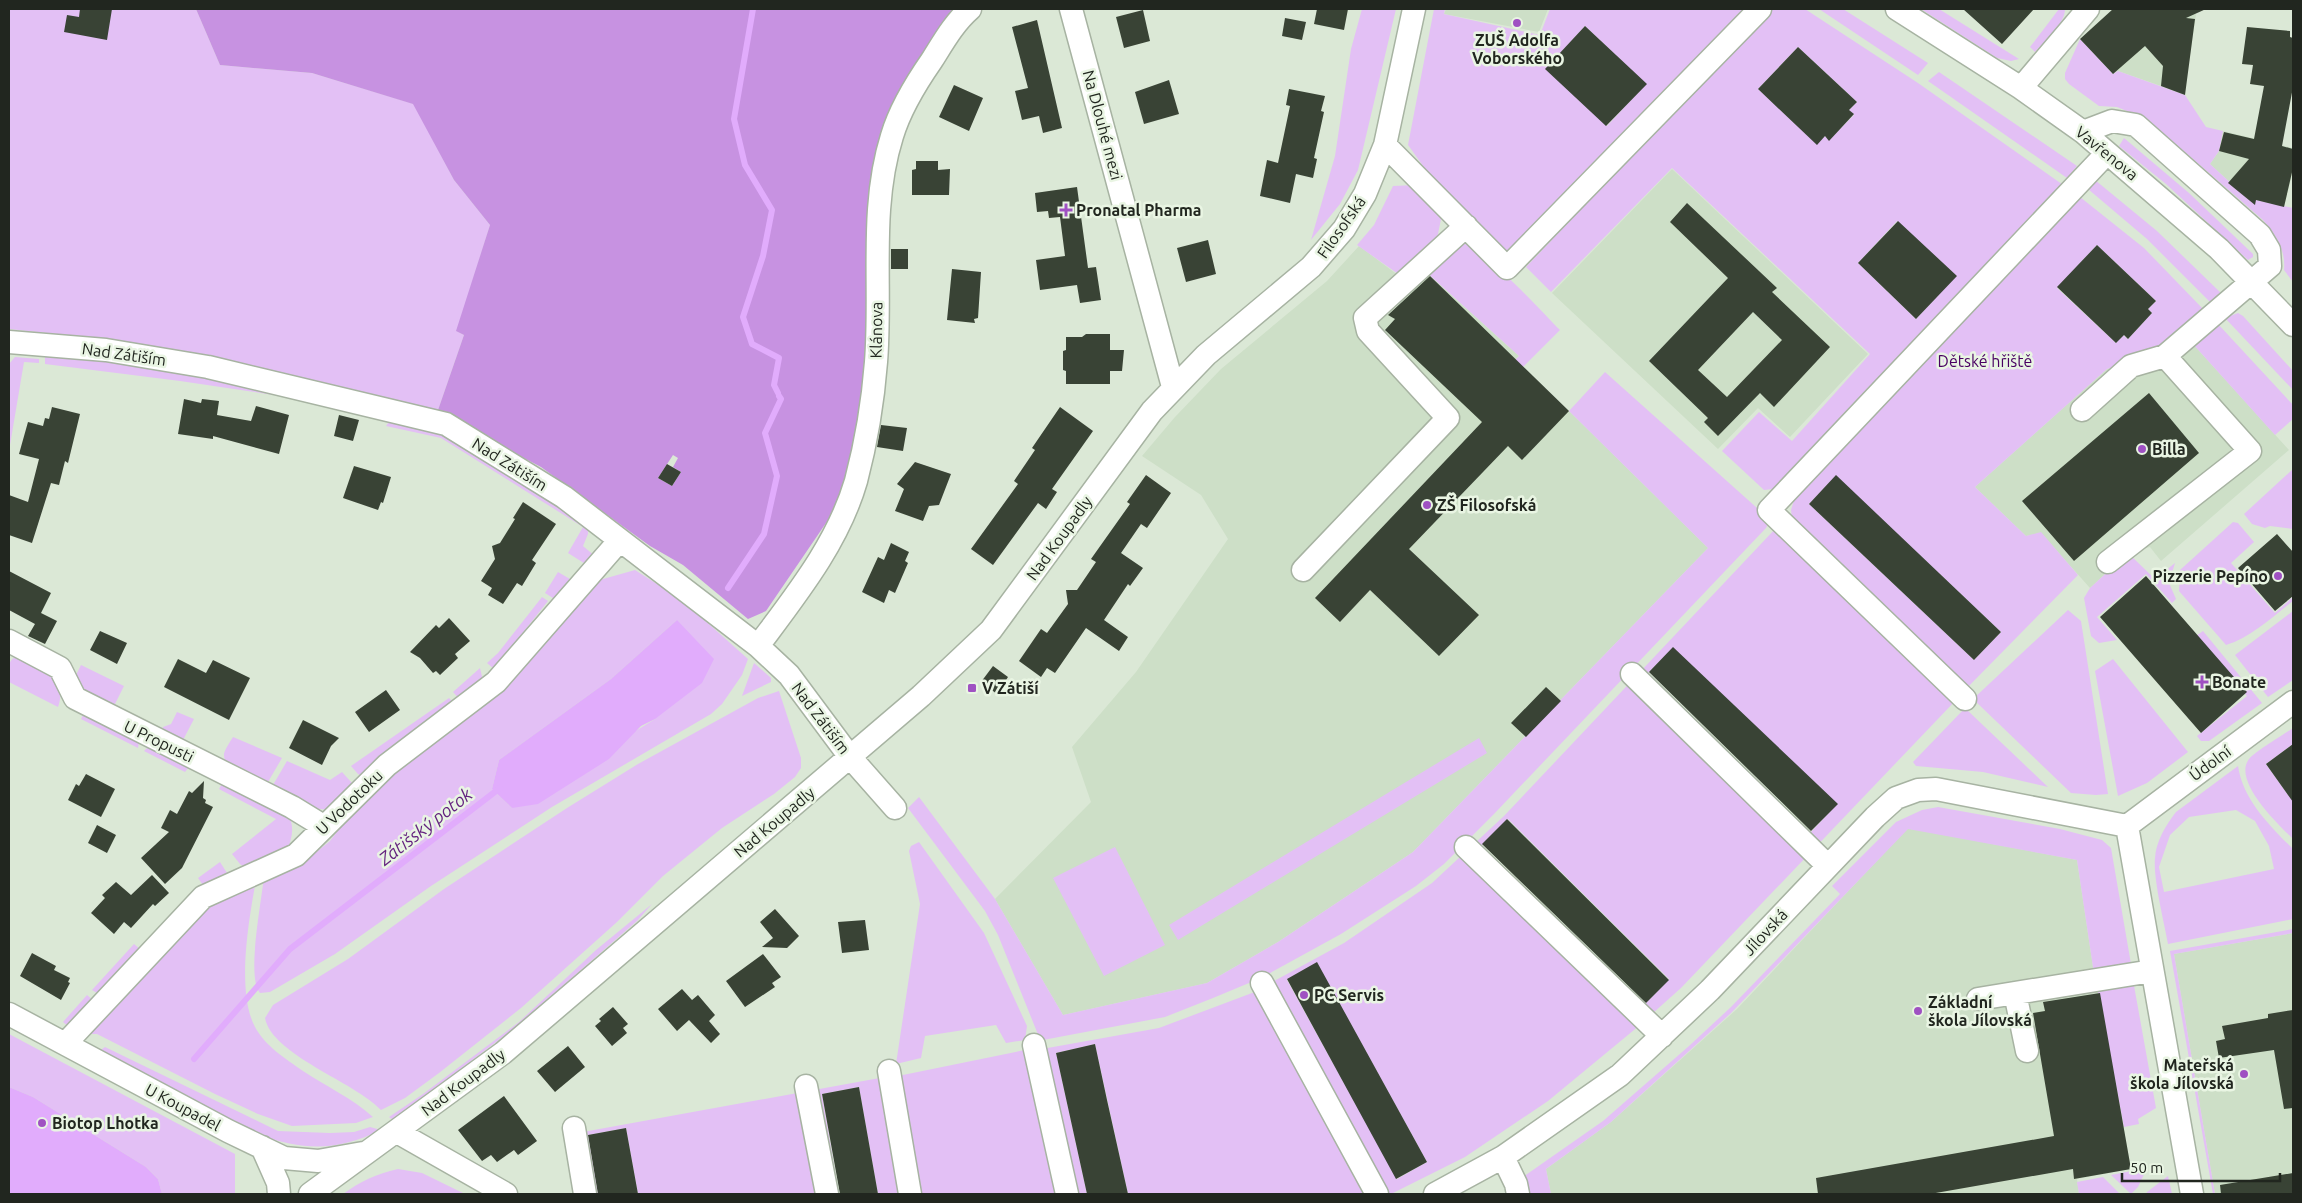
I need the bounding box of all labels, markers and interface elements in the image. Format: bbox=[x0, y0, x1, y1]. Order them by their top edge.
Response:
marker: ZUŠ Adolfa Voborského bbox=[1511, 17, 1523, 29]
place label: ZUŠ Adolfa Voborského bbox=[1472, 30, 1562, 67]
street label: Na Dlouhé mezi bbox=[1080, 68, 1126, 182]
street label: Vavřenova bbox=[2072, 122, 2142, 184]
street label: Filosofská bbox=[1313, 193, 1369, 261]
place label: Pronatal Pharma bbox=[1076, 201, 1201, 219]
marker: Pronatal Pharma bbox=[1060, 204, 1072, 216]
street label: Klánova bbox=[867, 302, 885, 358]
street label: Nad Zátiším bbox=[81, 339, 167, 369]
park label: Dětské hřiště bbox=[1938, 352, 2032, 370]
street label: Nad Zátiším bbox=[469, 434, 551, 494]
place label: Billa bbox=[2152, 440, 2186, 458]
marker: Billa bbox=[2136, 443, 2148, 455]
street label: Nad Koupadly bbox=[1022, 492, 1096, 584]
place label: ZŠ Filosofská bbox=[1437, 495, 1536, 514]
marker: ZŠ Filosofská bbox=[1421, 499, 1433, 511]
place label: Pizzerie Pepíno bbox=[2153, 567, 2268, 585]
marker: Pizzerie Pepíno bbox=[2272, 570, 2284, 582]
place label: Bonate bbox=[2212, 673, 2266, 691]
marker: Bonate bbox=[2196, 676, 2208, 688]
street label: Nad Zátiším bbox=[788, 679, 854, 757]
place label: V Zátiší bbox=[982, 679, 1039, 697]
marker: V Zátiší bbox=[966, 682, 978, 694]
street label: U Propusti bbox=[121, 716, 197, 766]
street label: Údolní bbox=[2185, 740, 2235, 784]
street label: U Vodotoku bbox=[312, 766, 386, 838]
water label: Zátišský potok bbox=[374, 783, 476, 869]
street label: Nad Koupadly bbox=[730, 783, 818, 861]
street label: Jílovská bbox=[1739, 905, 1791, 959]
place label: PC Servis bbox=[1314, 986, 1384, 1004]
marker: PC Servis bbox=[1298, 989, 1310, 1001]
place label: Základní škola Jílovská bbox=[1928, 993, 2032, 1029]
marker: Základní škola Jílovská bbox=[1912, 1005, 1924, 1017]
street label: Nad Koupadly bbox=[418, 1045, 508, 1119]
place label: Mateřská škola Jílovská bbox=[2130, 1056, 2234, 1092]
marker: Mateřská škola Jílovská bbox=[2238, 1068, 2250, 1080]
street label: U Koupadel bbox=[142, 1080, 224, 1134]
place label: Biotop Lhotka bbox=[52, 1114, 159, 1132]
marker: Biotop Lhotka bbox=[36, 1117, 48, 1129]
scale bar bbox=[2122, 1150, 2280, 1182]
text: 50 m bbox=[2130, 1159, 2163, 1176]

